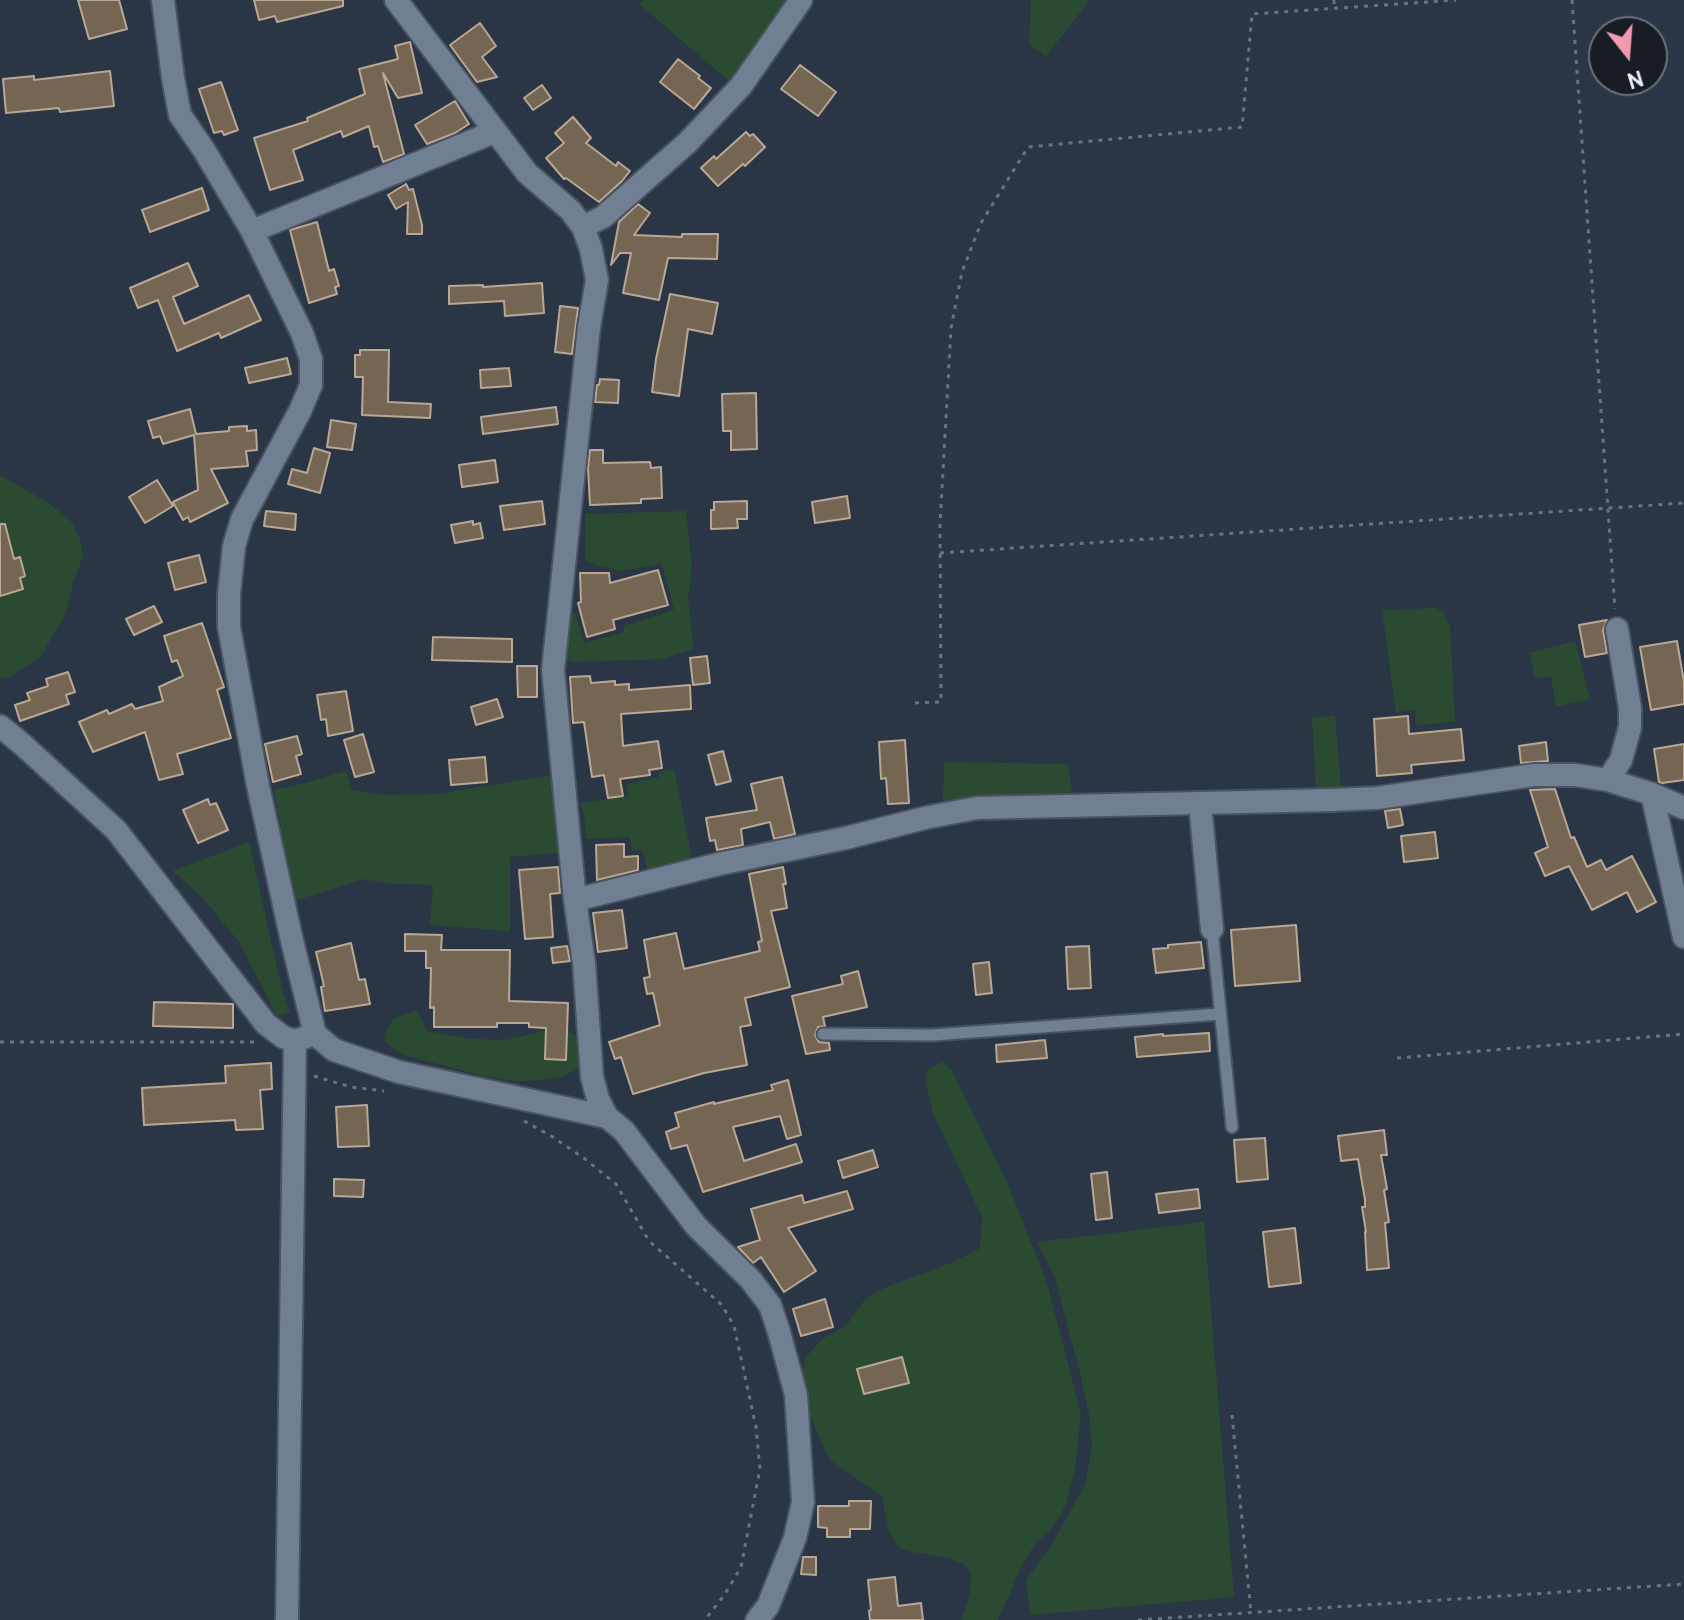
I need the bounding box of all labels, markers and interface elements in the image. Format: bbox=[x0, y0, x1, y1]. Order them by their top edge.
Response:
north arrow bbox=[1588, 16, 1668, 96]
text: N bbox=[1623, 62, 1646, 93]

